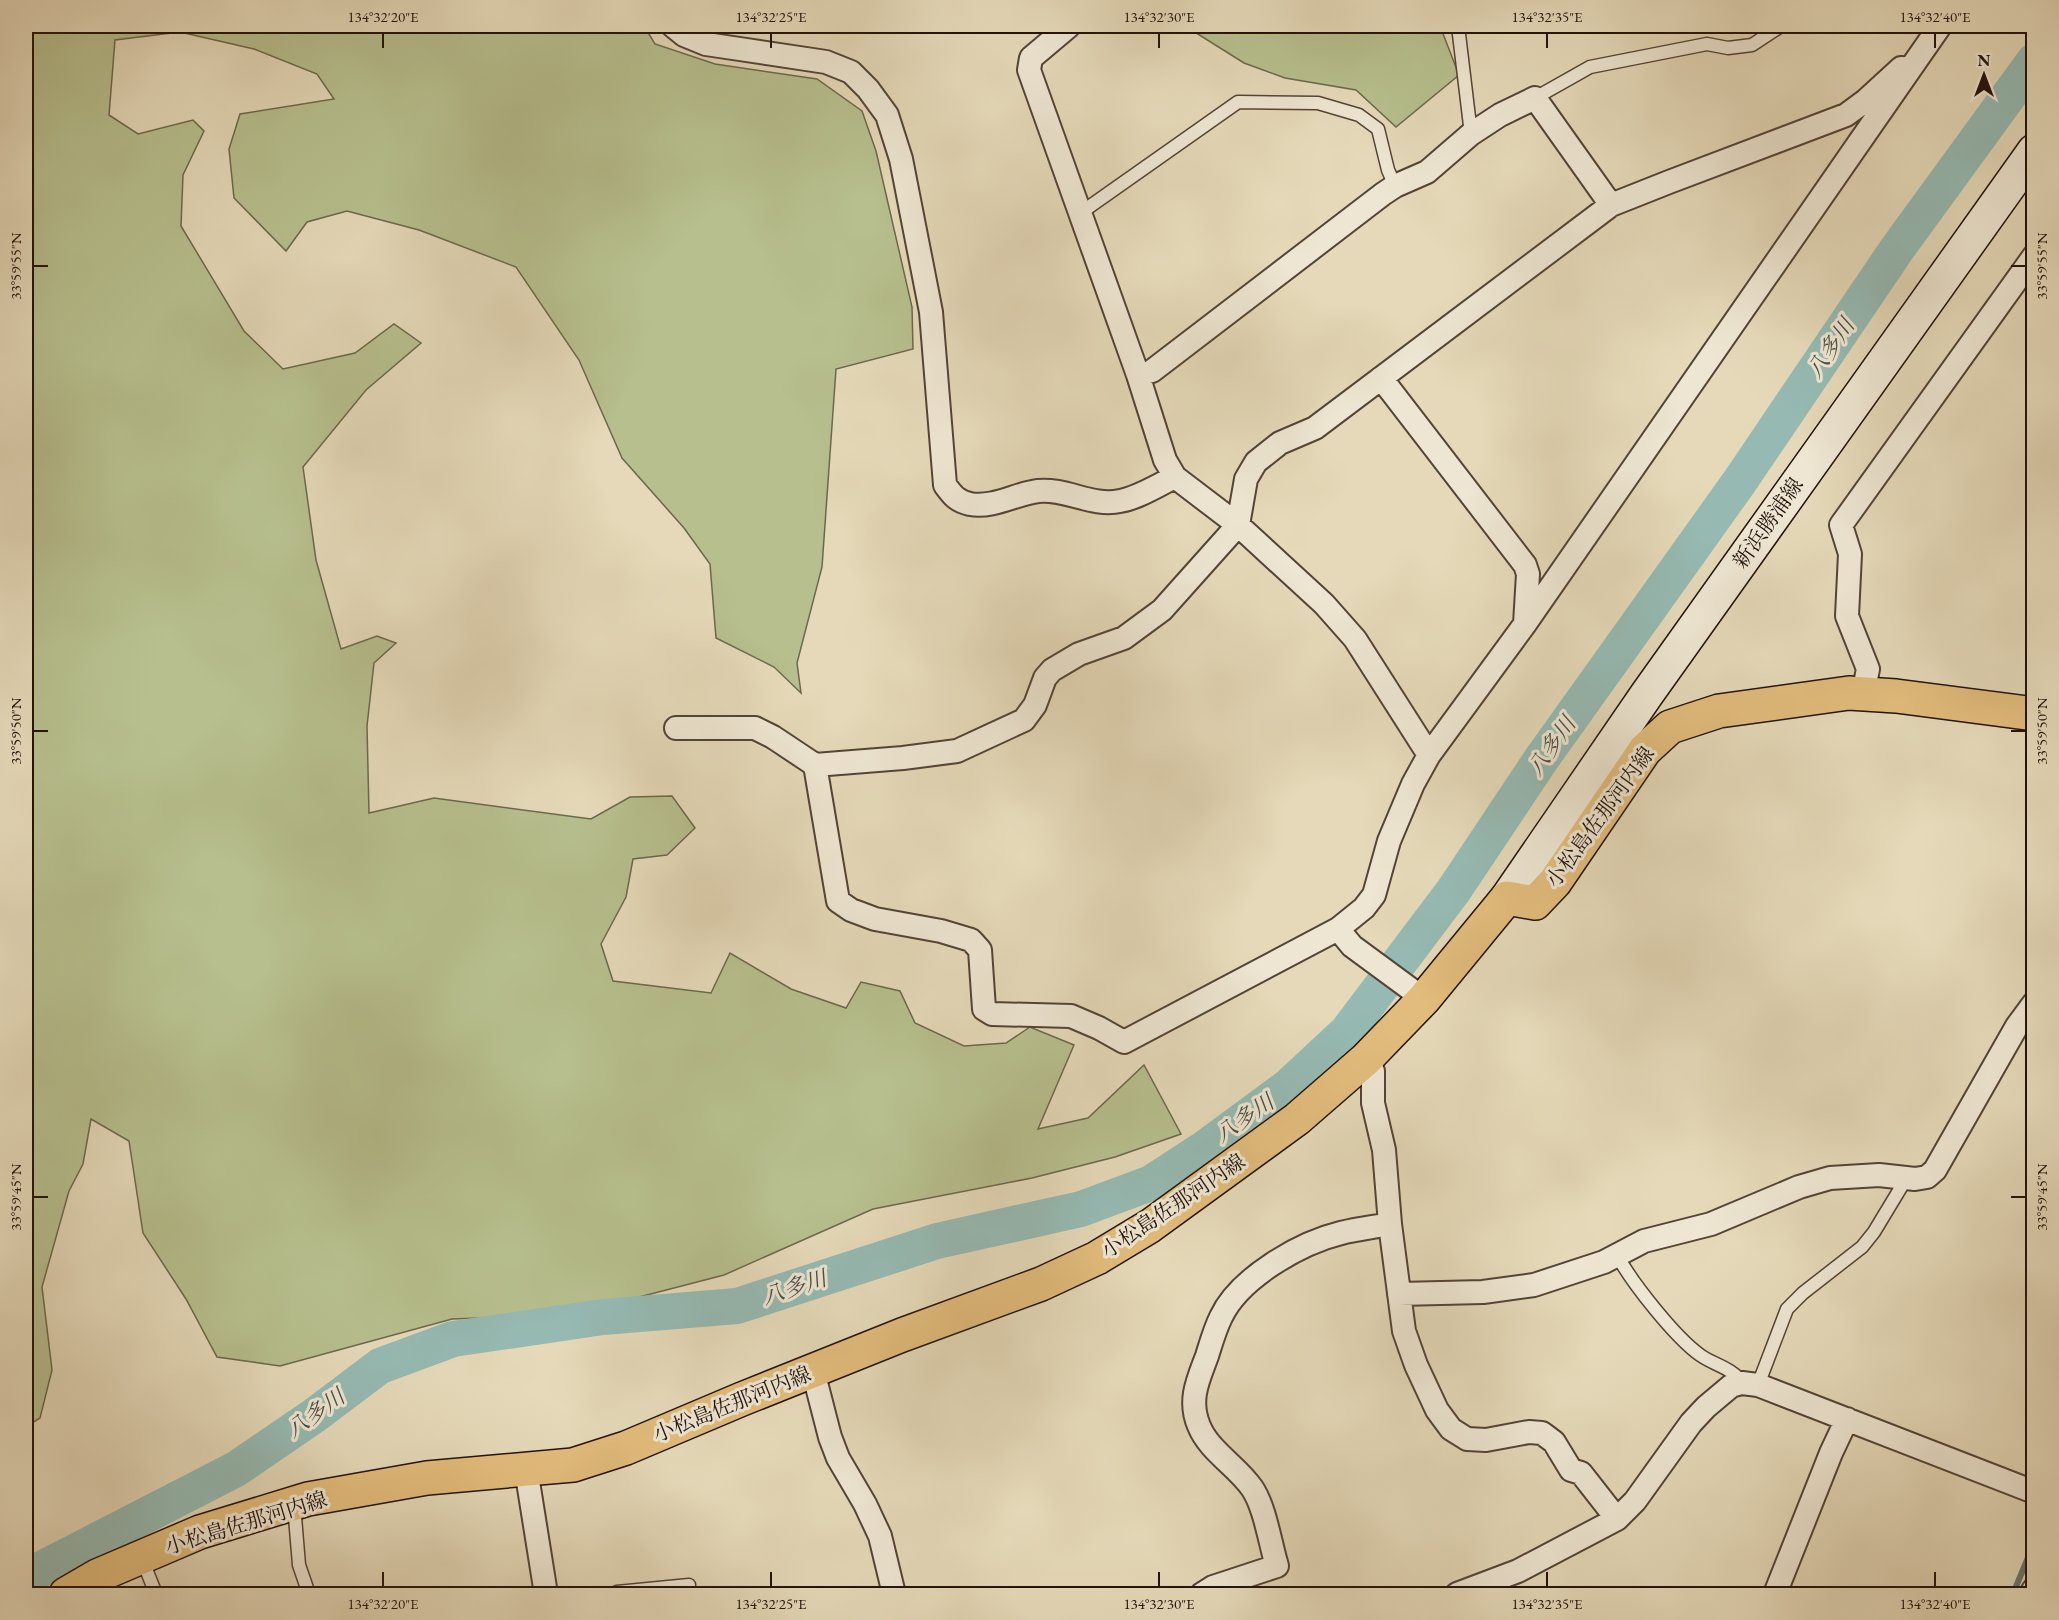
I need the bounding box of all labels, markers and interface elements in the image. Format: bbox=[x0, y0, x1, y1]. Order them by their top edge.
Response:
text: 134°32'20"E bbox=[347, 7, 419, 26]
text: 134°32'25"E bbox=[735, 7, 807, 26]
text: 134°32'30"E bbox=[1123, 7, 1195, 26]
text: 134°32'35"E bbox=[1511, 7, 1583, 26]
text: 134°32'40"E bbox=[1899, 7, 1971, 26]
north arrow bbox=[1954, 45, 2014, 105]
text: N bbox=[1978, 50, 1991, 71]
text: 33°59'55"N bbox=[6, 232, 25, 300]
text: 33°59'55"N bbox=[2032, 232, 2051, 300]
water label: 八多川 bbox=[1800, 311, 1862, 384]
street label: 新浜勝浦線 bbox=[1726, 472, 1809, 573]
text: 33°59'50"N bbox=[6, 697, 25, 765]
text: 33°59'50"N bbox=[2032, 697, 2051, 765]
water label: 八多川 bbox=[1521, 709, 1583, 782]
street label: 小松島佐那河内線 bbox=[1539, 741, 1660, 893]
water label: 八多川 bbox=[1209, 1086, 1281, 1149]
street label: 小松島佐那河内線 bbox=[1096, 1147, 1250, 1264]
text: 33°59'45"N bbox=[6, 1163, 25, 1231]
text: 33°59'45"N bbox=[2032, 1163, 2051, 1231]
water label: 八多川 bbox=[758, 1263, 832, 1311]
street label: 小松島佐那河内線 bbox=[649, 1360, 815, 1448]
water label: 八多川 bbox=[280, 1381, 352, 1445]
street label: 小松島佐那河内線 bbox=[162, 1485, 330, 1560]
text: 134°32'20"E bbox=[347, 1594, 419, 1613]
text: 134°32'25"E bbox=[735, 1594, 807, 1613]
text: 134°32'30"E bbox=[1123, 1594, 1195, 1613]
text: 134°32'35"E bbox=[1511, 1594, 1583, 1613]
text: 134°32'40"E bbox=[1899, 1594, 1971, 1613]

